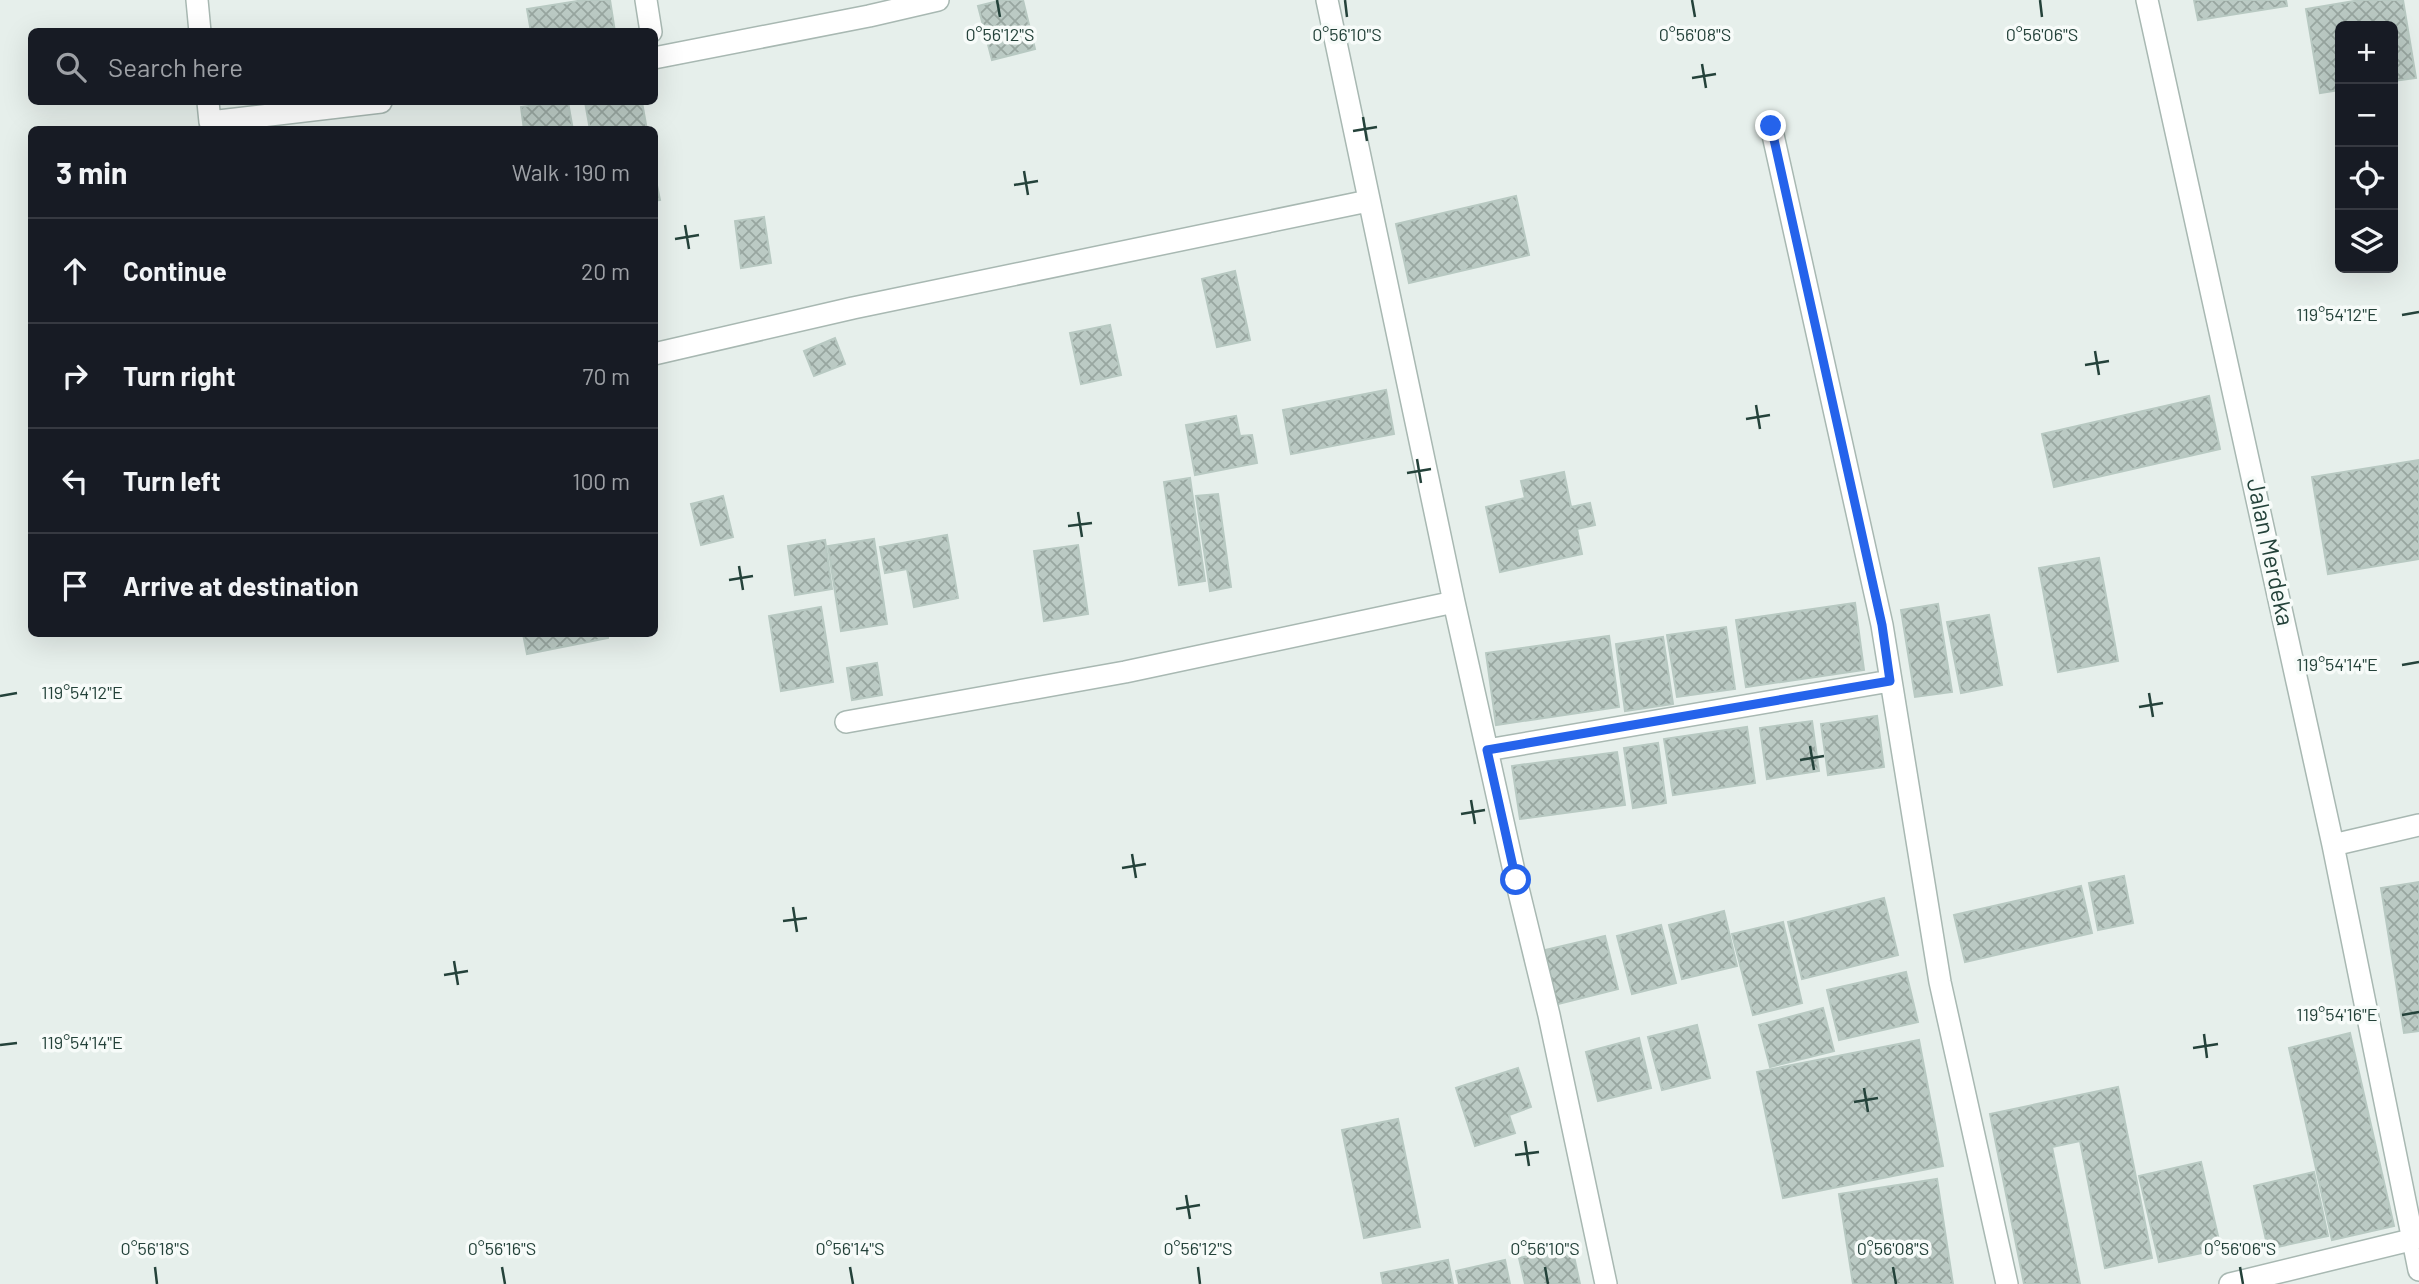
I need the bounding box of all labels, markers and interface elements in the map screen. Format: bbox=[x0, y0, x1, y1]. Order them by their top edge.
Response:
map controls bbox=[2335, 21, 2398, 273]
button: + bbox=[2335, 21, 2398, 84]
text: 0°56'12"S bbox=[965, 23, 1035, 45]
text: 0°56'10"S bbox=[1312, 23, 1382, 45]
text: 0°56'08"S bbox=[1659, 23, 1731, 45]
text: 0°56'06"S bbox=[2006, 23, 2078, 45]
search box bbox=[28, 28, 658, 105]
icon: search bbox=[52, 48, 90, 86]
text: Search here bbox=[108, 51, 243, 82]
button: − bbox=[2335, 84, 2398, 147]
route end bbox=[1755, 110, 1786, 141]
button: locate bbox=[2335, 147, 2398, 210]
text: 3 min bbox=[56, 154, 127, 190]
text: Walk · 190 m bbox=[512, 158, 630, 186]
button: layers bbox=[2335, 210, 2398, 273]
icon: ahead bbox=[56, 252, 94, 290]
text: Continue bbox=[123, 255, 227, 286]
text: 20 m bbox=[581, 257, 630, 285]
text: 119°54'12"E bbox=[2296, 303, 2378, 325]
icon: right bbox=[56, 357, 94, 395]
text: Turn right bbox=[123, 360, 236, 391]
text: 70 m bbox=[583, 362, 630, 390]
icon: left bbox=[56, 462, 94, 500]
text: Turn left bbox=[123, 465, 221, 496]
text: 100 m bbox=[572, 467, 630, 495]
street label: Jalan Merdeka bbox=[2242, 475, 2301, 628]
icon: arrive bbox=[56, 567, 94, 605]
text: Arrive at destination bbox=[123, 570, 359, 601]
text: 119°54'14"E bbox=[2296, 653, 2378, 675]
text: 119°54'12"E bbox=[41, 681, 123, 703]
route start bbox=[1500, 864, 1531, 895]
text: 119°54'16"E bbox=[2296, 1003, 2378, 1025]
text: 119°54'14"E bbox=[41, 1031, 123, 1053]
text: 0°56'18"S bbox=[121, 1237, 189, 1259]
text: 0°56'16"S bbox=[468, 1237, 536, 1259]
text: 0°56'14"S bbox=[815, 1237, 885, 1259]
text: 0°56'12"S bbox=[1163, 1237, 1233, 1259]
text: 0°56'10"S bbox=[1510, 1237, 1580, 1259]
text: 0°56'08"S bbox=[1857, 1237, 1929, 1259]
text: 0°56'06"S bbox=[2204, 1237, 2276, 1259]

